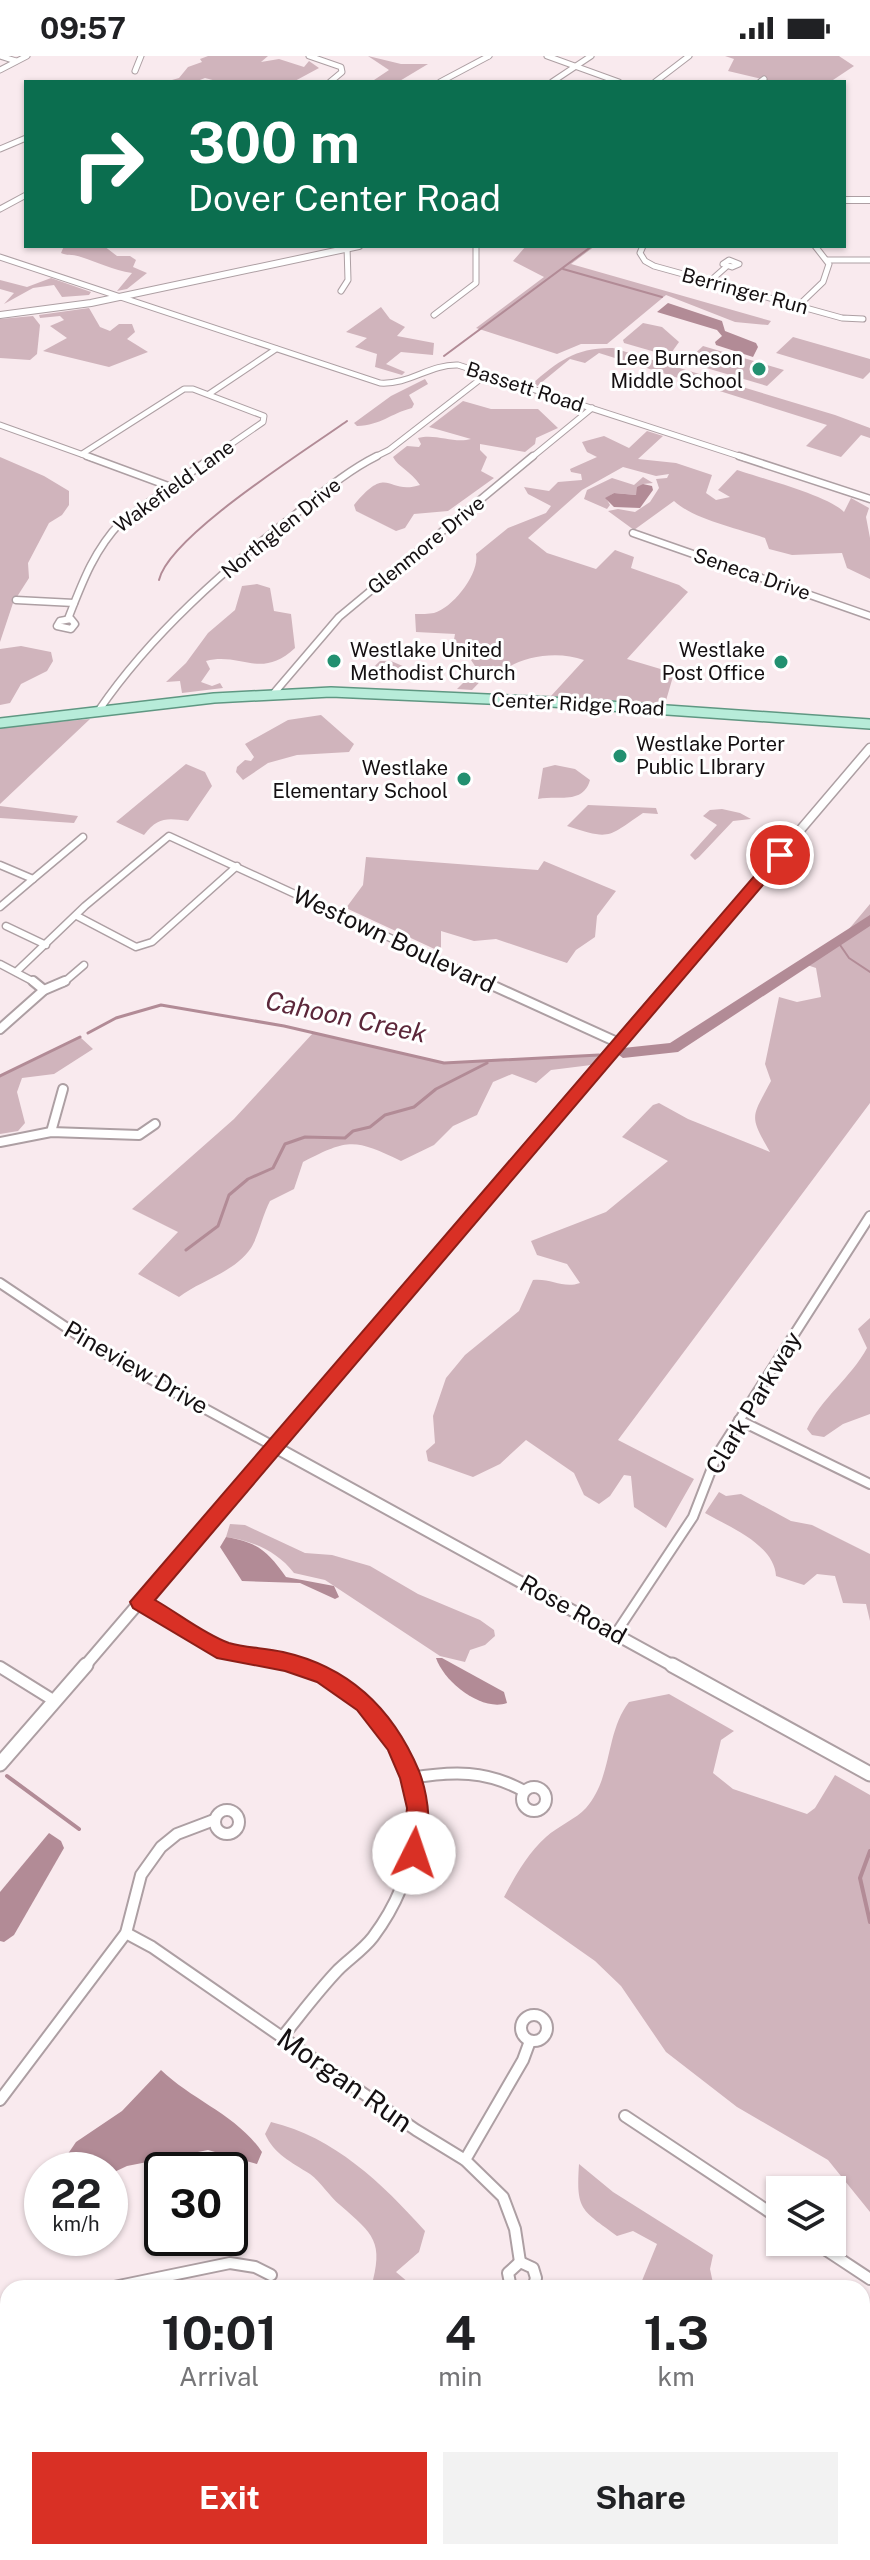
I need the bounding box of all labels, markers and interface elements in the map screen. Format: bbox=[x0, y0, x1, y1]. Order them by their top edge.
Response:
text: 09:57 bbox=[40, 10, 126, 46]
text: 300 m bbox=[188, 110, 360, 176]
icon: right bbox=[56, 112, 160, 216]
text: Dover Center Road bbox=[188, 177, 501, 219]
street label: Berringer Run bbox=[679, 263, 811, 319]
place label: Lee Burneson Middle School bbox=[610, 346, 743, 393]
street label: Bassett Road bbox=[463, 357, 587, 417]
marker: Lee Burneson Middle School bbox=[750, 360, 768, 378]
street label: Wakefield Lane bbox=[109, 434, 239, 538]
street label: Northglen Drive bbox=[216, 473, 346, 583]
street label: Glenmore Drive bbox=[363, 491, 489, 599]
street label: Seneca Drive bbox=[690, 543, 814, 605]
place label: Westlake United Methodist Church bbox=[350, 638, 516, 685]
place label: Westlake Post Office bbox=[662, 638, 765, 685]
marker: Westlake United Methodist Church bbox=[325, 652, 343, 670]
marker: Westlake Post Office bbox=[772, 653, 790, 671]
street label: Center Ridge Road bbox=[491, 687, 665, 721]
place label: Westlake Porter Public LIbrary bbox=[636, 732, 785, 779]
marker: Westlake Porter Public LIbrary bbox=[611, 747, 629, 765]
place label: Westlake Elementary School bbox=[273, 756, 448, 803]
marker: Westlake Elementary School bbox=[455, 770, 473, 788]
pin bbox=[746, 821, 814, 889]
icon: arrive bbox=[758, 833, 802, 877]
street label: Westown Boulevard bbox=[289, 880, 500, 998]
water label: Cahoon Creek bbox=[263, 984, 429, 1049]
street label: Pineview Drive bbox=[59, 1315, 214, 1420]
street label: Clark Parkway bbox=[700, 1326, 807, 1479]
street label: Rose Road bbox=[515, 1568, 632, 1650]
position arrow bbox=[372, 1811, 456, 1895]
street label: Morgan Run bbox=[271, 2021, 419, 2138]
speed limit sign: 30 bbox=[144, 2152, 248, 2256]
text: 22 bbox=[51, 2170, 101, 2217]
map controls bbox=[766, 2176, 846, 2256]
button: layers bbox=[766, 2176, 846, 2256]
text: km/h bbox=[52, 2212, 100, 2236]
text: 10:01 bbox=[161, 2304, 277, 2361]
text: 4 bbox=[444, 2304, 476, 2361]
text: 1.3 bbox=[643, 2304, 709, 2361]
text: Arrival bbox=[179, 2361, 259, 2392]
text: min bbox=[438, 2361, 482, 2392]
text: km bbox=[658, 2361, 695, 2392]
button: Exit bbox=[32, 2452, 427, 2544]
button: Share bbox=[443, 2452, 838, 2544]

